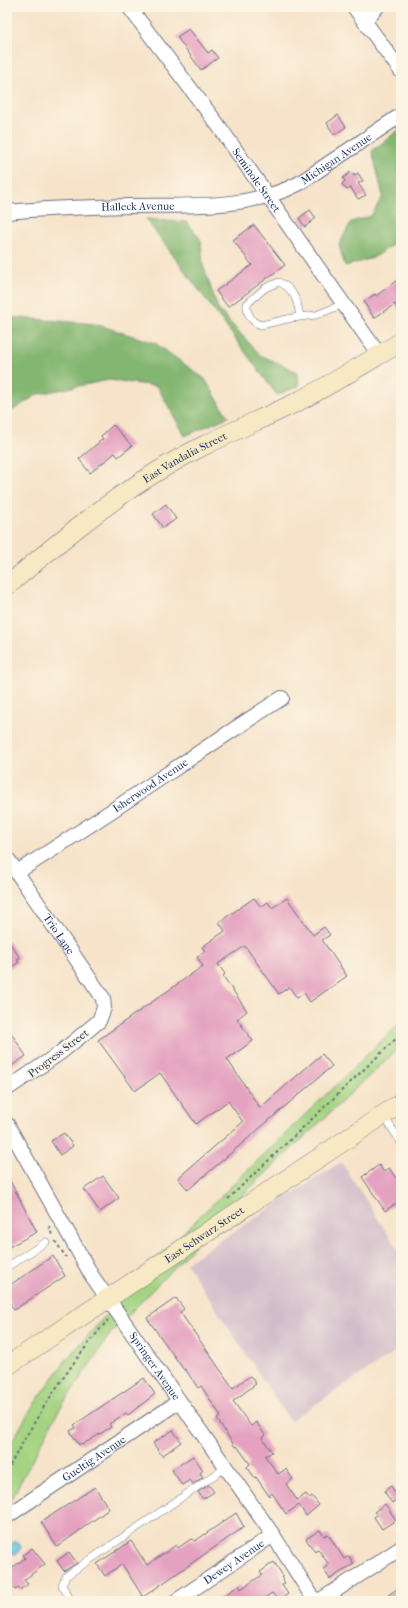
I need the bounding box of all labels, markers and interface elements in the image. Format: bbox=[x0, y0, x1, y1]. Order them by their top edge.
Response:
street label: Michigan Avenue bbox=[298, 130, 375, 187]
street label: Seminole Street bbox=[229, 146, 283, 215]
street label: Halleck Avenue bbox=[101, 200, 175, 214]
street label: East Vandalia Street bbox=[140, 429, 229, 486]
street label: Isherwood Avenue bbox=[110, 755, 191, 815]
street label: Trio Lane bbox=[40, 911, 77, 957]
street label: Progress Street bbox=[26, 1026, 91, 1080]
street label: East Schwarz Street bbox=[162, 1204, 247, 1266]
street label: Springer Avenue bbox=[126, 1330, 183, 1403]
street label: Gueltig Avenue bbox=[60, 1433, 129, 1484]
street label: Dewey Avenue bbox=[201, 1536, 268, 1587]

